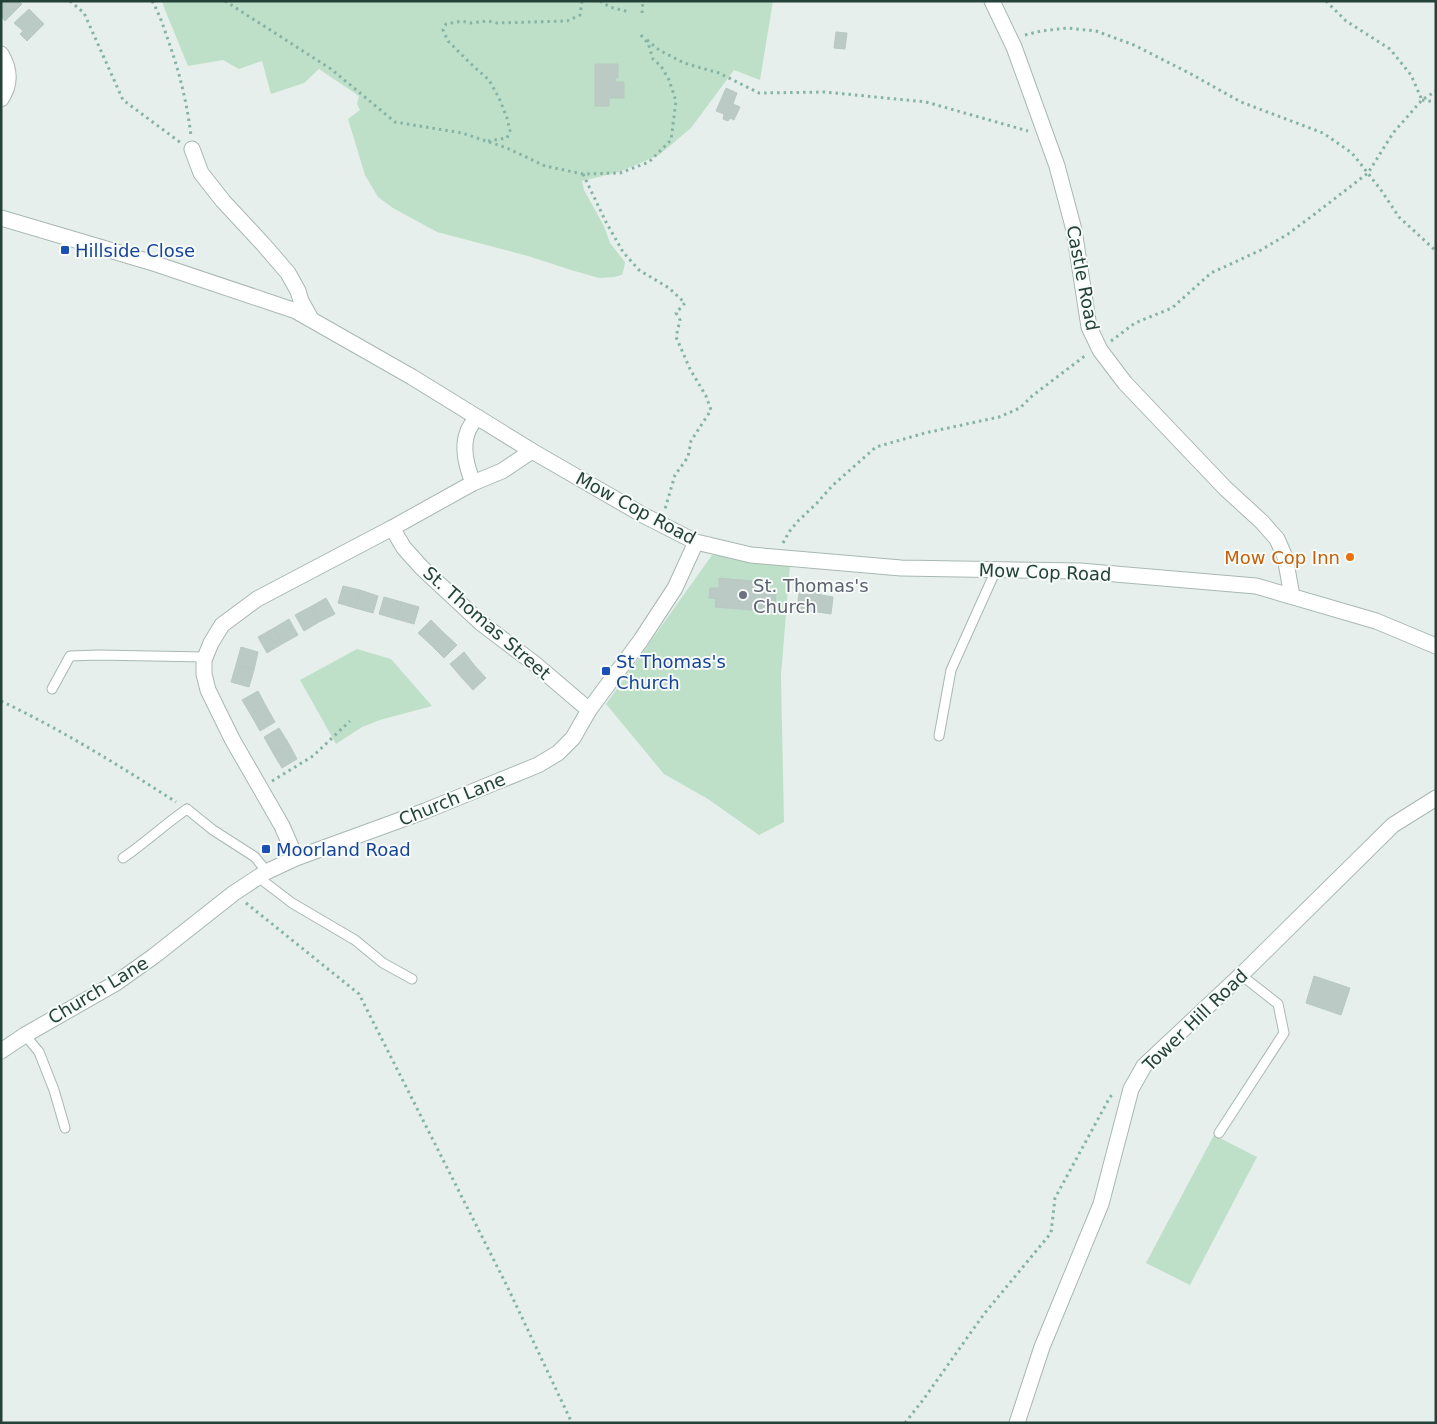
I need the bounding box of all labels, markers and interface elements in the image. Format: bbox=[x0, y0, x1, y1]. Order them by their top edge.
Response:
street label: Castle Road bbox=[1062, 223, 1104, 333]
place label: Hillside Close bbox=[75, 240, 195, 261]
marker: Hillside Close bbox=[59, 244, 71, 256]
street label: Mow Cop Road bbox=[572, 468, 700, 548]
place label: Mow Cop Inn bbox=[1224, 547, 1340, 568]
marker: Mow Cop Inn bbox=[1344, 551, 1356, 563]
street label: Mow Cop Road bbox=[978, 559, 1112, 585]
street label: St. Thomas Street bbox=[419, 562, 555, 684]
place label: St. Thomas's Church bbox=[753, 575, 869, 617]
marker: St. Thomas's Church bbox=[737, 589, 749, 601]
place label: St Thomas's Church bbox=[616, 651, 726, 693]
marker: St Thomas's Church bbox=[600, 665, 612, 677]
street label: Church Lane bbox=[396, 768, 508, 830]
place label: Moorland Road bbox=[276, 839, 411, 860]
marker: Moorland Road bbox=[260, 843, 272, 855]
street label: Church Lane bbox=[44, 952, 152, 1028]
street label: Tower Hill Road bbox=[1138, 965, 1252, 1076]

